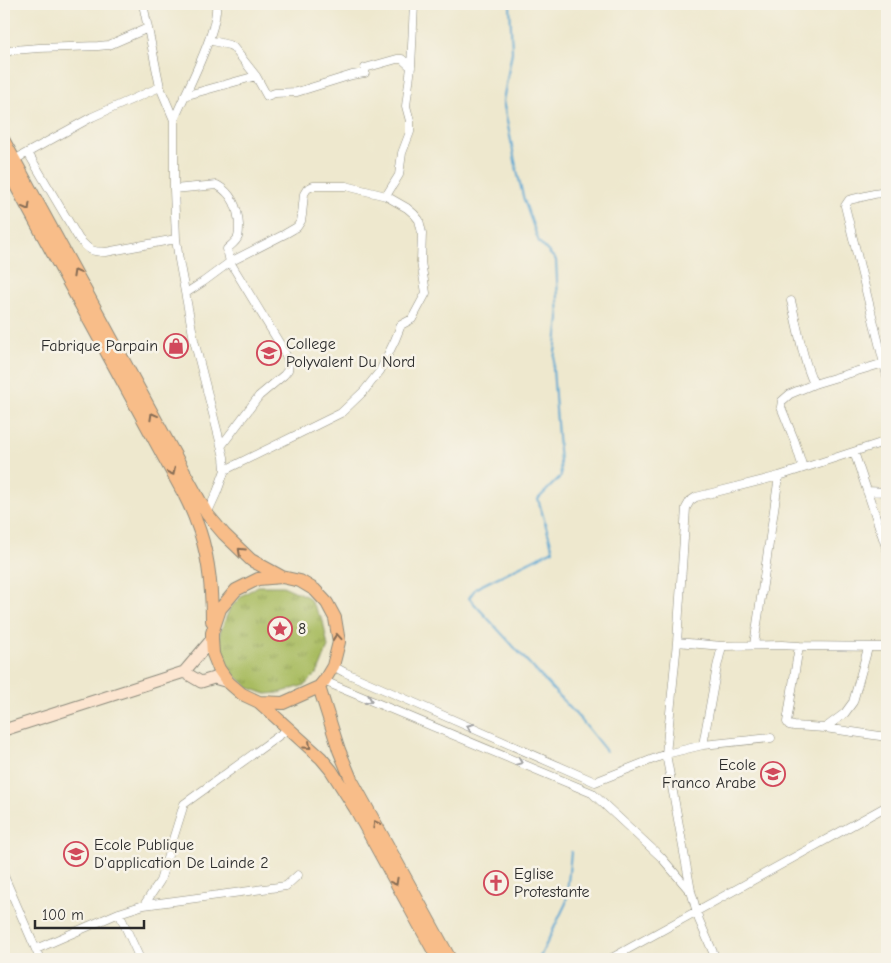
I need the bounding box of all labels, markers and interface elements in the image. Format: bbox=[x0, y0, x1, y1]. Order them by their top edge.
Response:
one-way arrow bbox=[21, 201, 31, 210]
one-way arrow bbox=[72, 269, 82, 278]
shop icon: Fabrique Parpain bbox=[163, 333, 189, 359]
place label: College Polyvalent Du Nord bbox=[286, 335, 415, 371]
place label: Fabrique Parpain bbox=[41, 337, 158, 355]
school or university icon: College Polyvalent Du Nord bbox=[256, 340, 282, 366]
one-way arrow bbox=[150, 412, 160, 421]
one-way arrow bbox=[166, 467, 176, 476]
one-way arrow bbox=[238, 548, 247, 557]
place icon: 8 bbox=[267, 616, 293, 642]
place label: 8 bbox=[298, 620, 306, 638]
one-way arrow bbox=[332, 632, 343, 640]
one-way arrow bbox=[364, 694, 373, 704]
one-way arrow bbox=[466, 723, 475, 734]
one-way arrow bbox=[302, 740, 311, 749]
one-way arrow bbox=[514, 756, 523, 767]
place label: Ecole Franco Arabe bbox=[662, 756, 756, 792]
school or university icon: Ecole Franco Arabe bbox=[760, 761, 786, 787]
one-way arrow bbox=[372, 821, 382, 830]
place label: Ecole Publique D'application De Lainde 2 bbox=[94, 836, 269, 872]
school or university icon: Ecole Publique D'application De Lainde 2 bbox=[63, 841, 89, 867]
place label: Eglise Protestante bbox=[514, 865, 590, 901]
church icon: Eglise Protestante bbox=[483, 870, 509, 896]
one-way arrow bbox=[389, 877, 399, 886]
scale bar bbox=[35, 898, 144, 930]
text: 100 m bbox=[42, 906, 84, 924]

